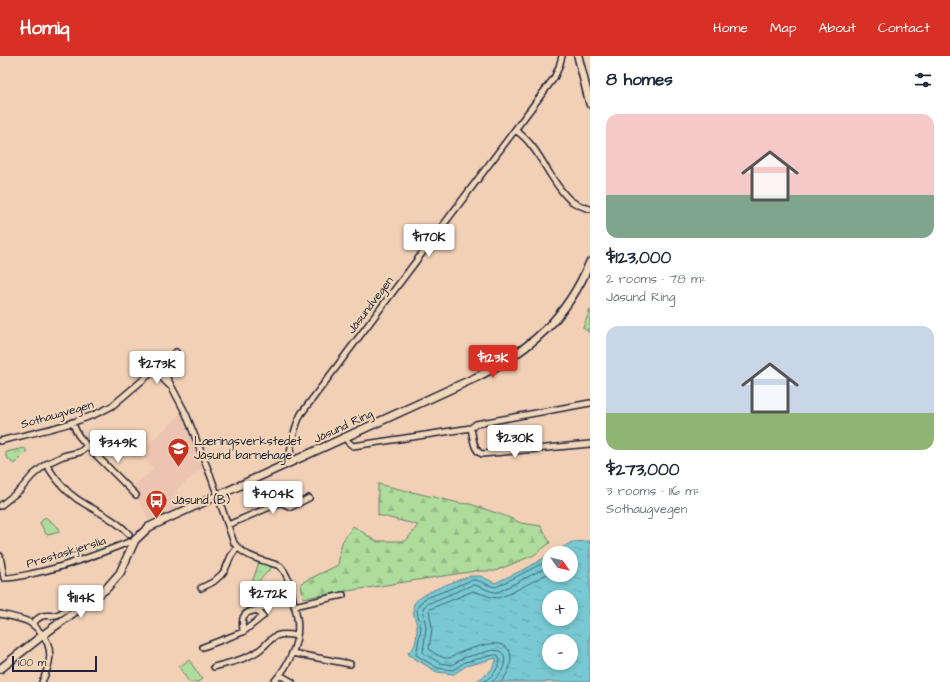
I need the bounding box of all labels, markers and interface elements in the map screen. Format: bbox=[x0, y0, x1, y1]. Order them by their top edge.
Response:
text: Homiq bbox=[20, 15, 70, 42]
text: Home bbox=[713, 18, 748, 38]
text: Map bbox=[770, 18, 796, 38]
text: About bbox=[818, 18, 856, 38]
text: Contact bbox=[878, 18, 930, 38]
text: 8 homes bbox=[606, 68, 673, 92]
icon: filters bbox=[912, 69, 934, 91]
icon: home bbox=[734, 140, 806, 212]
pin: $170K bbox=[401, 224, 457, 258]
text: $170K bbox=[413, 228, 445, 246]
text: $123,000 bbox=[606, 246, 671, 270]
text: 2 rooms · 78 m² bbox=[606, 270, 706, 288]
street label: Jåsundvegen bbox=[343, 273, 398, 338]
text: Jåsund Ring bbox=[606, 288, 675, 306]
pin: $123K bbox=[465, 345, 521, 379]
text: $123K bbox=[478, 349, 508, 367]
pin: $273K bbox=[129, 351, 185, 385]
icon: home bbox=[734, 352, 806, 424]
text: $273K bbox=[138, 355, 176, 373]
street label: Sothaugvegen bbox=[19, 396, 96, 434]
street label: Jåsund Ring bbox=[311, 405, 376, 449]
pin: $230K bbox=[487, 425, 543, 459]
text: $230K bbox=[496, 429, 534, 447]
pin: $349K bbox=[90, 430, 146, 464]
place label: Læringsverkstedet Jåsund barnehage bbox=[194, 433, 302, 465]
text: $349K bbox=[99, 434, 137, 452]
school or university icon: Læringsverkstedet Jåsund barnehage bbox=[165, 435, 191, 468]
text: $273,000 bbox=[606, 458, 680, 482]
pin: $404K bbox=[245, 481, 301, 515]
text: 3 rooms · 116 m² bbox=[606, 482, 700, 500]
text: $404K bbox=[252, 485, 294, 503]
bus stop icon: Jåsund (B) bbox=[144, 487, 170, 520]
place label: Jåsund (B) bbox=[172, 492, 230, 509]
text: Sothaugvegen bbox=[606, 500, 687, 518]
street label: Prestaskjerslia bbox=[24, 532, 108, 573]
north arrow bbox=[542, 546, 578, 582]
map controls bbox=[542, 546, 578, 670]
pin: $272K bbox=[240, 581, 296, 615]
pin: $114K bbox=[53, 585, 109, 619]
text: $272K bbox=[249, 585, 287, 603]
text: $114K bbox=[67, 589, 95, 607]
button: + bbox=[542, 590, 578, 626]
button: − bbox=[542, 634, 578, 670]
scale bar bbox=[12, 654, 97, 673]
text: 100 m bbox=[18, 655, 46, 670]

